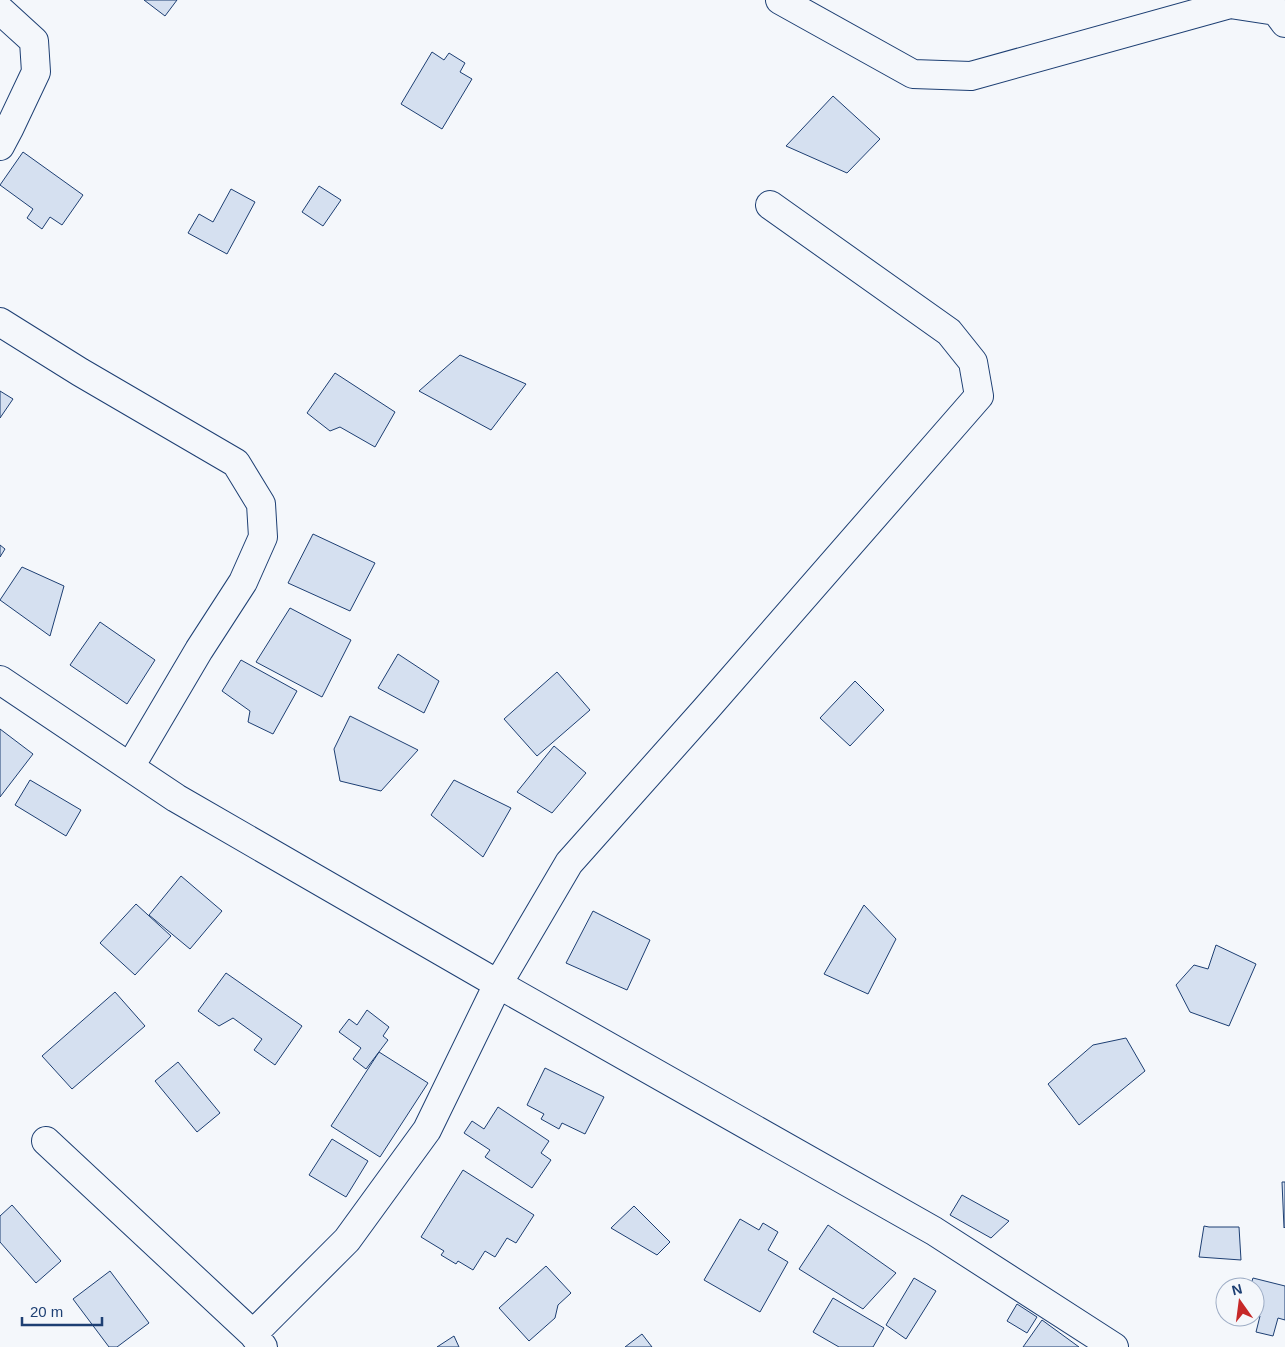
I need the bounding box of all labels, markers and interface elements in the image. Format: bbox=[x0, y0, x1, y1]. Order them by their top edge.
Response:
north arrow bbox=[1215, 1277, 1265, 1327]
text: N bbox=[1230, 1280, 1244, 1298]
scale bar bbox=[22, 1294, 102, 1326]
text: 20 m bbox=[30, 1303, 63, 1320]

